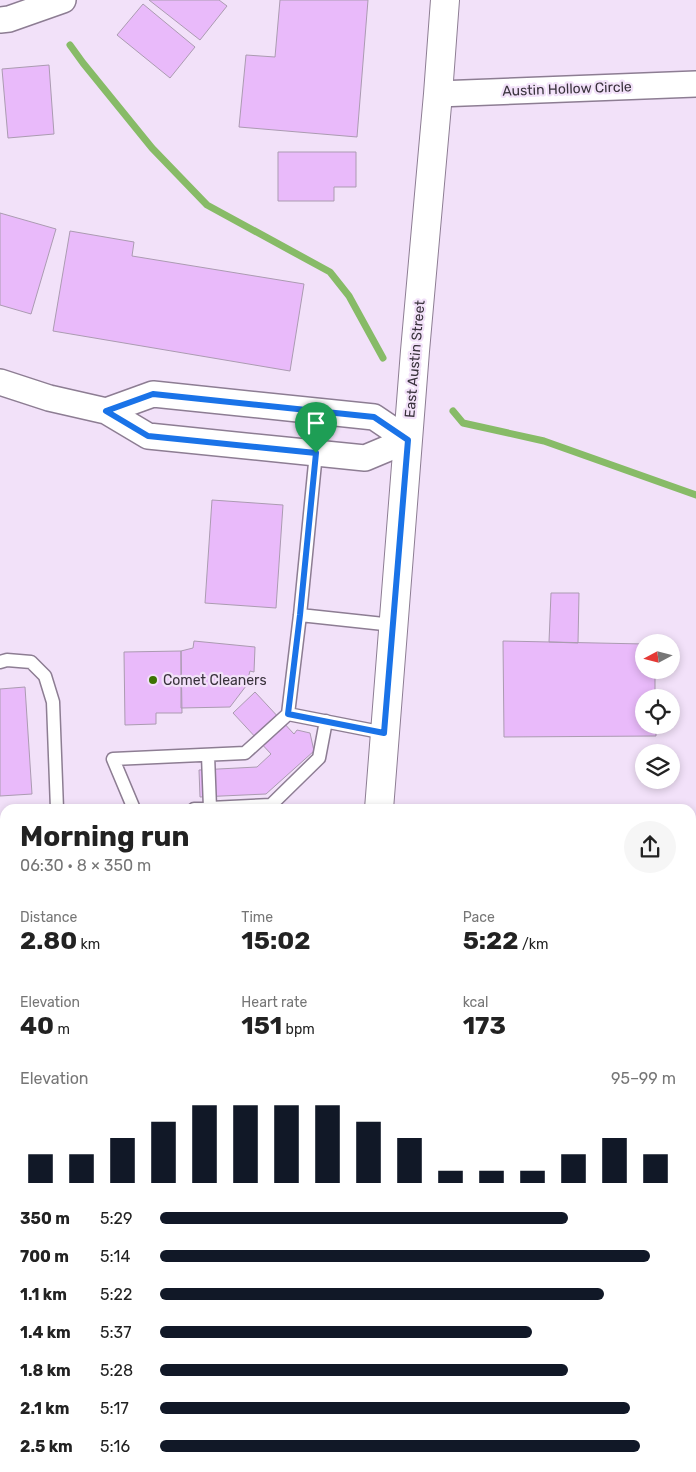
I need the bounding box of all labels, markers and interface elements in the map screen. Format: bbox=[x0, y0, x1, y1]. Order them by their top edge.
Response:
street label: Austin Hollow Circle bbox=[502, 78, 632, 100]
street label: East Austin Street bbox=[401, 299, 429, 419]
pin bbox=[295, 402, 337, 453]
icon: arrive bbox=[302, 409, 330, 437]
north arrow bbox=[635, 634, 680, 679]
map controls bbox=[635, 634, 680, 789]
place label: Comet Cleaners bbox=[163, 672, 267, 689]
marker: Comet Cleaners bbox=[147, 674, 159, 686]
button: locate bbox=[635, 689, 680, 734]
button: layers bbox=[635, 744, 680, 789]
text: Morning run bbox=[20, 820, 189, 853]
button: share bbox=[624, 821, 676, 873]
text: 06:30 · 8 × 350 m bbox=[20, 856, 151, 875]
text: Distance bbox=[20, 909, 77, 926]
text: Time bbox=[241, 909, 273, 926]
text: Pace bbox=[463, 909, 495, 926]
text: 2.80 bbox=[20, 926, 77, 955]
text: 15:02 bbox=[241, 926, 310, 955]
text: 5:22 bbox=[463, 926, 519, 955]
text: km bbox=[77, 936, 100, 953]
text: /km bbox=[519, 936, 548, 953]
text: Elevation bbox=[20, 994, 80, 1011]
text: Heart rate bbox=[241, 994, 307, 1011]
text: kcal bbox=[463, 994, 488, 1011]
text: 40 bbox=[20, 1011, 54, 1040]
text: 151 bbox=[241, 1011, 282, 1040]
text: 173 bbox=[463, 1011, 506, 1040]
text: m bbox=[54, 1021, 70, 1038]
text: bpm bbox=[282, 1021, 315, 1038]
text: Elevation bbox=[20, 1069, 89, 1088]
text: 95–99 m bbox=[611, 1069, 676, 1088]
text: 350 m bbox=[20, 1209, 70, 1228]
text: 5:29 bbox=[100, 1209, 132, 1228]
text: 700 m bbox=[20, 1247, 69, 1266]
text: 5:14 bbox=[100, 1247, 130, 1266]
text: 1.1 km bbox=[20, 1285, 67, 1304]
text: 5:22 bbox=[100, 1285, 132, 1304]
text: 1.4 km bbox=[20, 1323, 71, 1342]
text: 5:37 bbox=[100, 1323, 131, 1342]
text: 1.8 km bbox=[20, 1361, 71, 1380]
text: 5:28 bbox=[100, 1361, 133, 1380]
text: 2.1 km bbox=[20, 1399, 69, 1418]
text: 5:17 bbox=[100, 1399, 129, 1418]
text: 2.5 km bbox=[20, 1437, 73, 1456]
text: 5:16 bbox=[100, 1437, 130, 1456]

